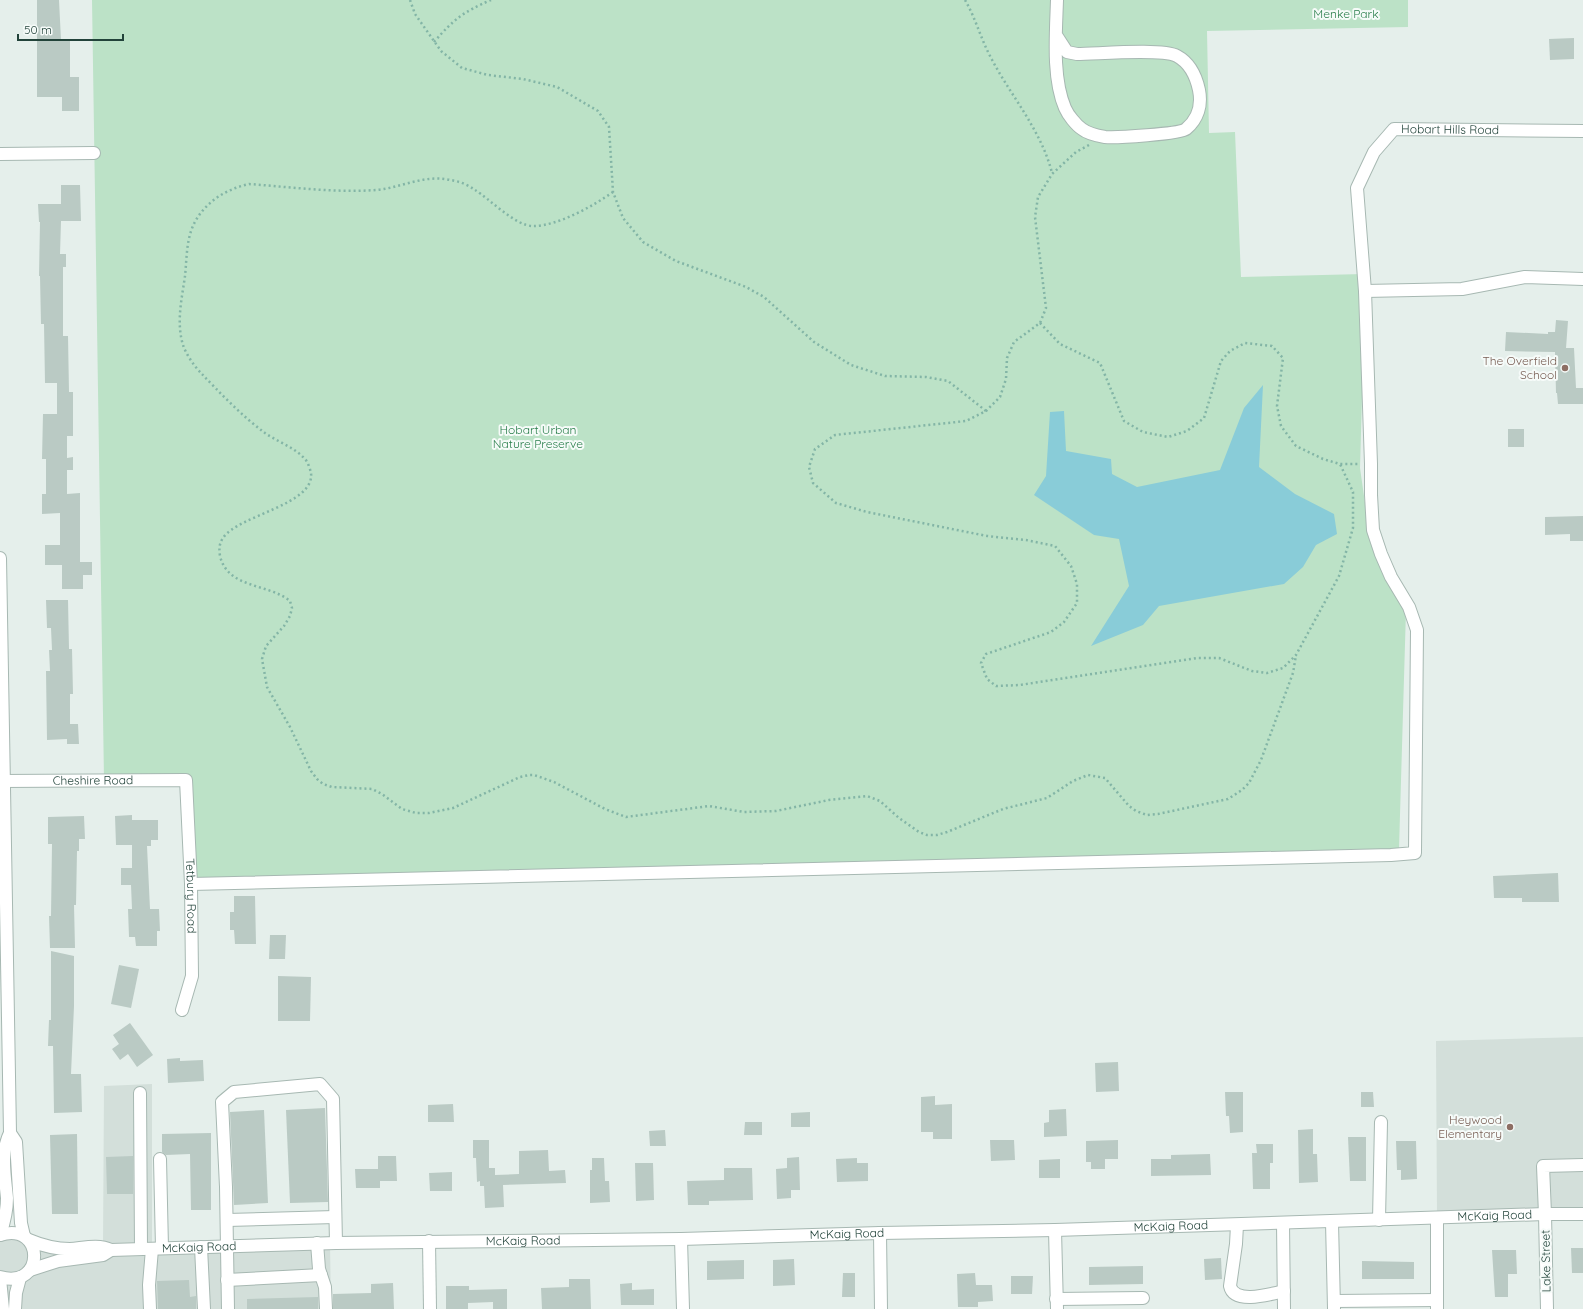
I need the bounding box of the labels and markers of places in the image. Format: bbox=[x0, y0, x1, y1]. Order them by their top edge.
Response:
place label: The Overfield School bbox=[1482, 353, 1557, 382]
marker: The Overfield School bbox=[1560, 363, 1570, 373]
place label: Heywood Elementary bbox=[1438, 1112, 1502, 1141]
marker: Heywood Elementary bbox=[1505, 1122, 1515, 1132]

